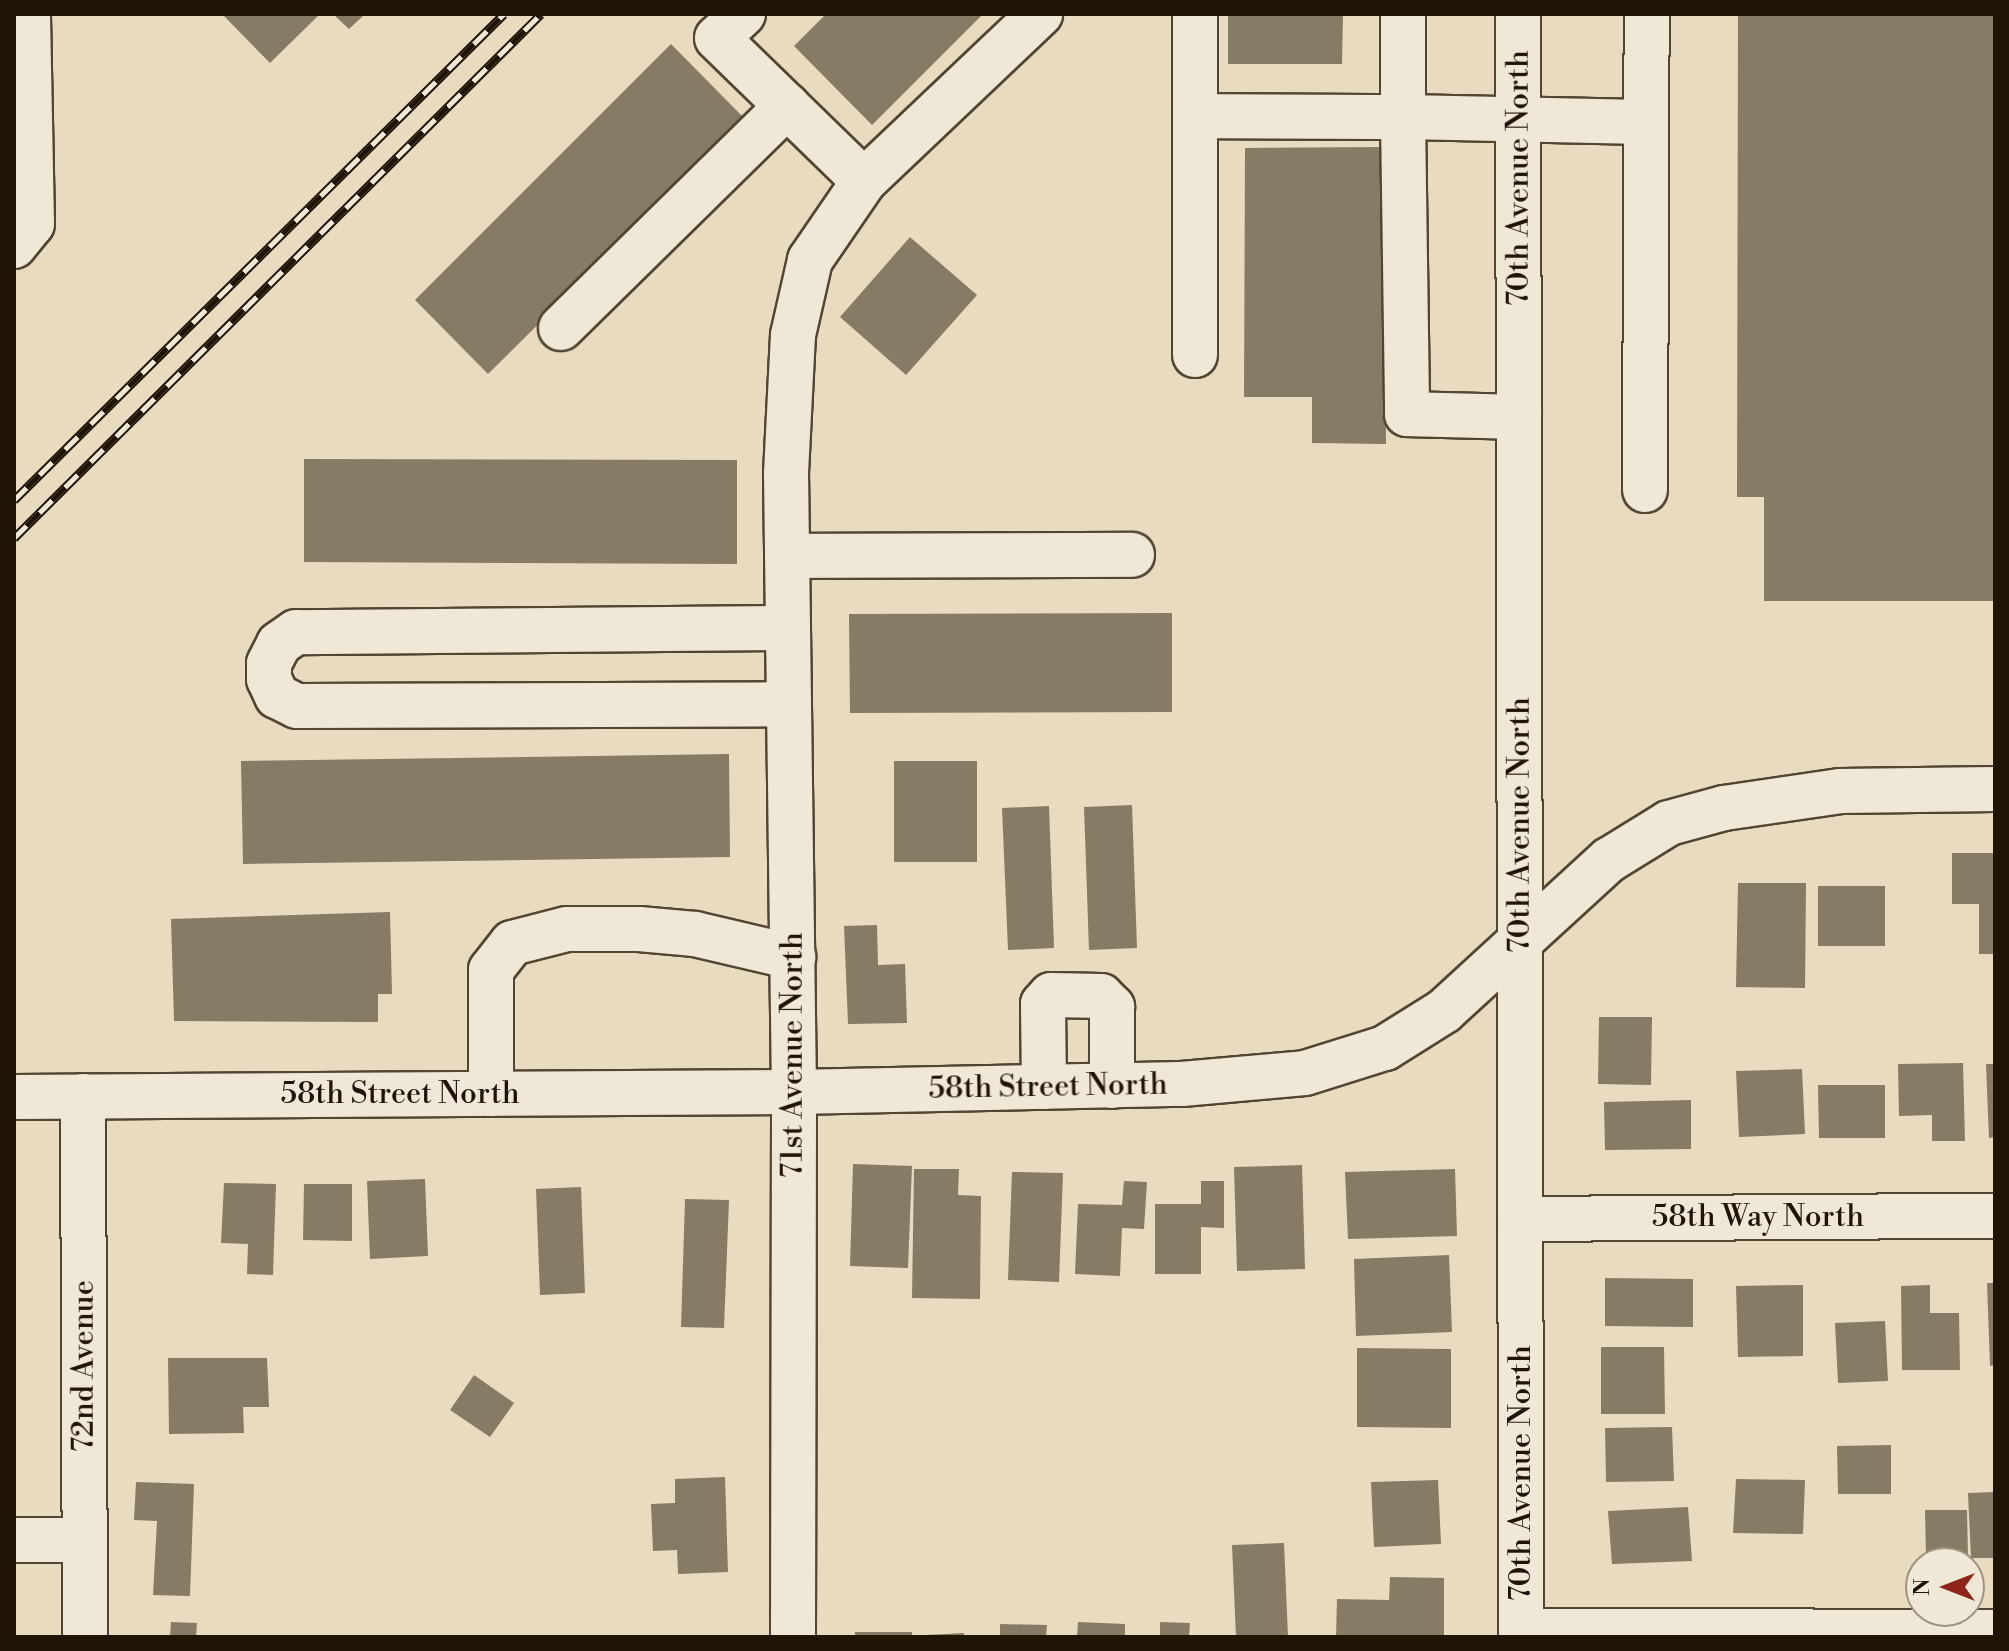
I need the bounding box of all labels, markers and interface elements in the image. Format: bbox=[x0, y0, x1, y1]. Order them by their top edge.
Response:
street label: 70th Avenue North bbox=[1501, 50, 1537, 306]
street label: 70th Avenue North bbox=[1502, 697, 1538, 953]
street label: 71st Avenue North bbox=[775, 932, 811, 1178]
street label: 58th Street North bbox=[928, 1067, 1168, 1107]
street label: 58th Street North bbox=[280, 1076, 520, 1112]
street label: 58th Way North bbox=[1652, 1199, 1864, 1235]
street label: 72nd Avenue bbox=[66, 1280, 102, 1452]
street label: 70th Avenue North bbox=[1503, 1345, 1539, 1601]
north arrow bbox=[1905, 1547, 1985, 1627]
text: N bbox=[1909, 1578, 1936, 1596]

